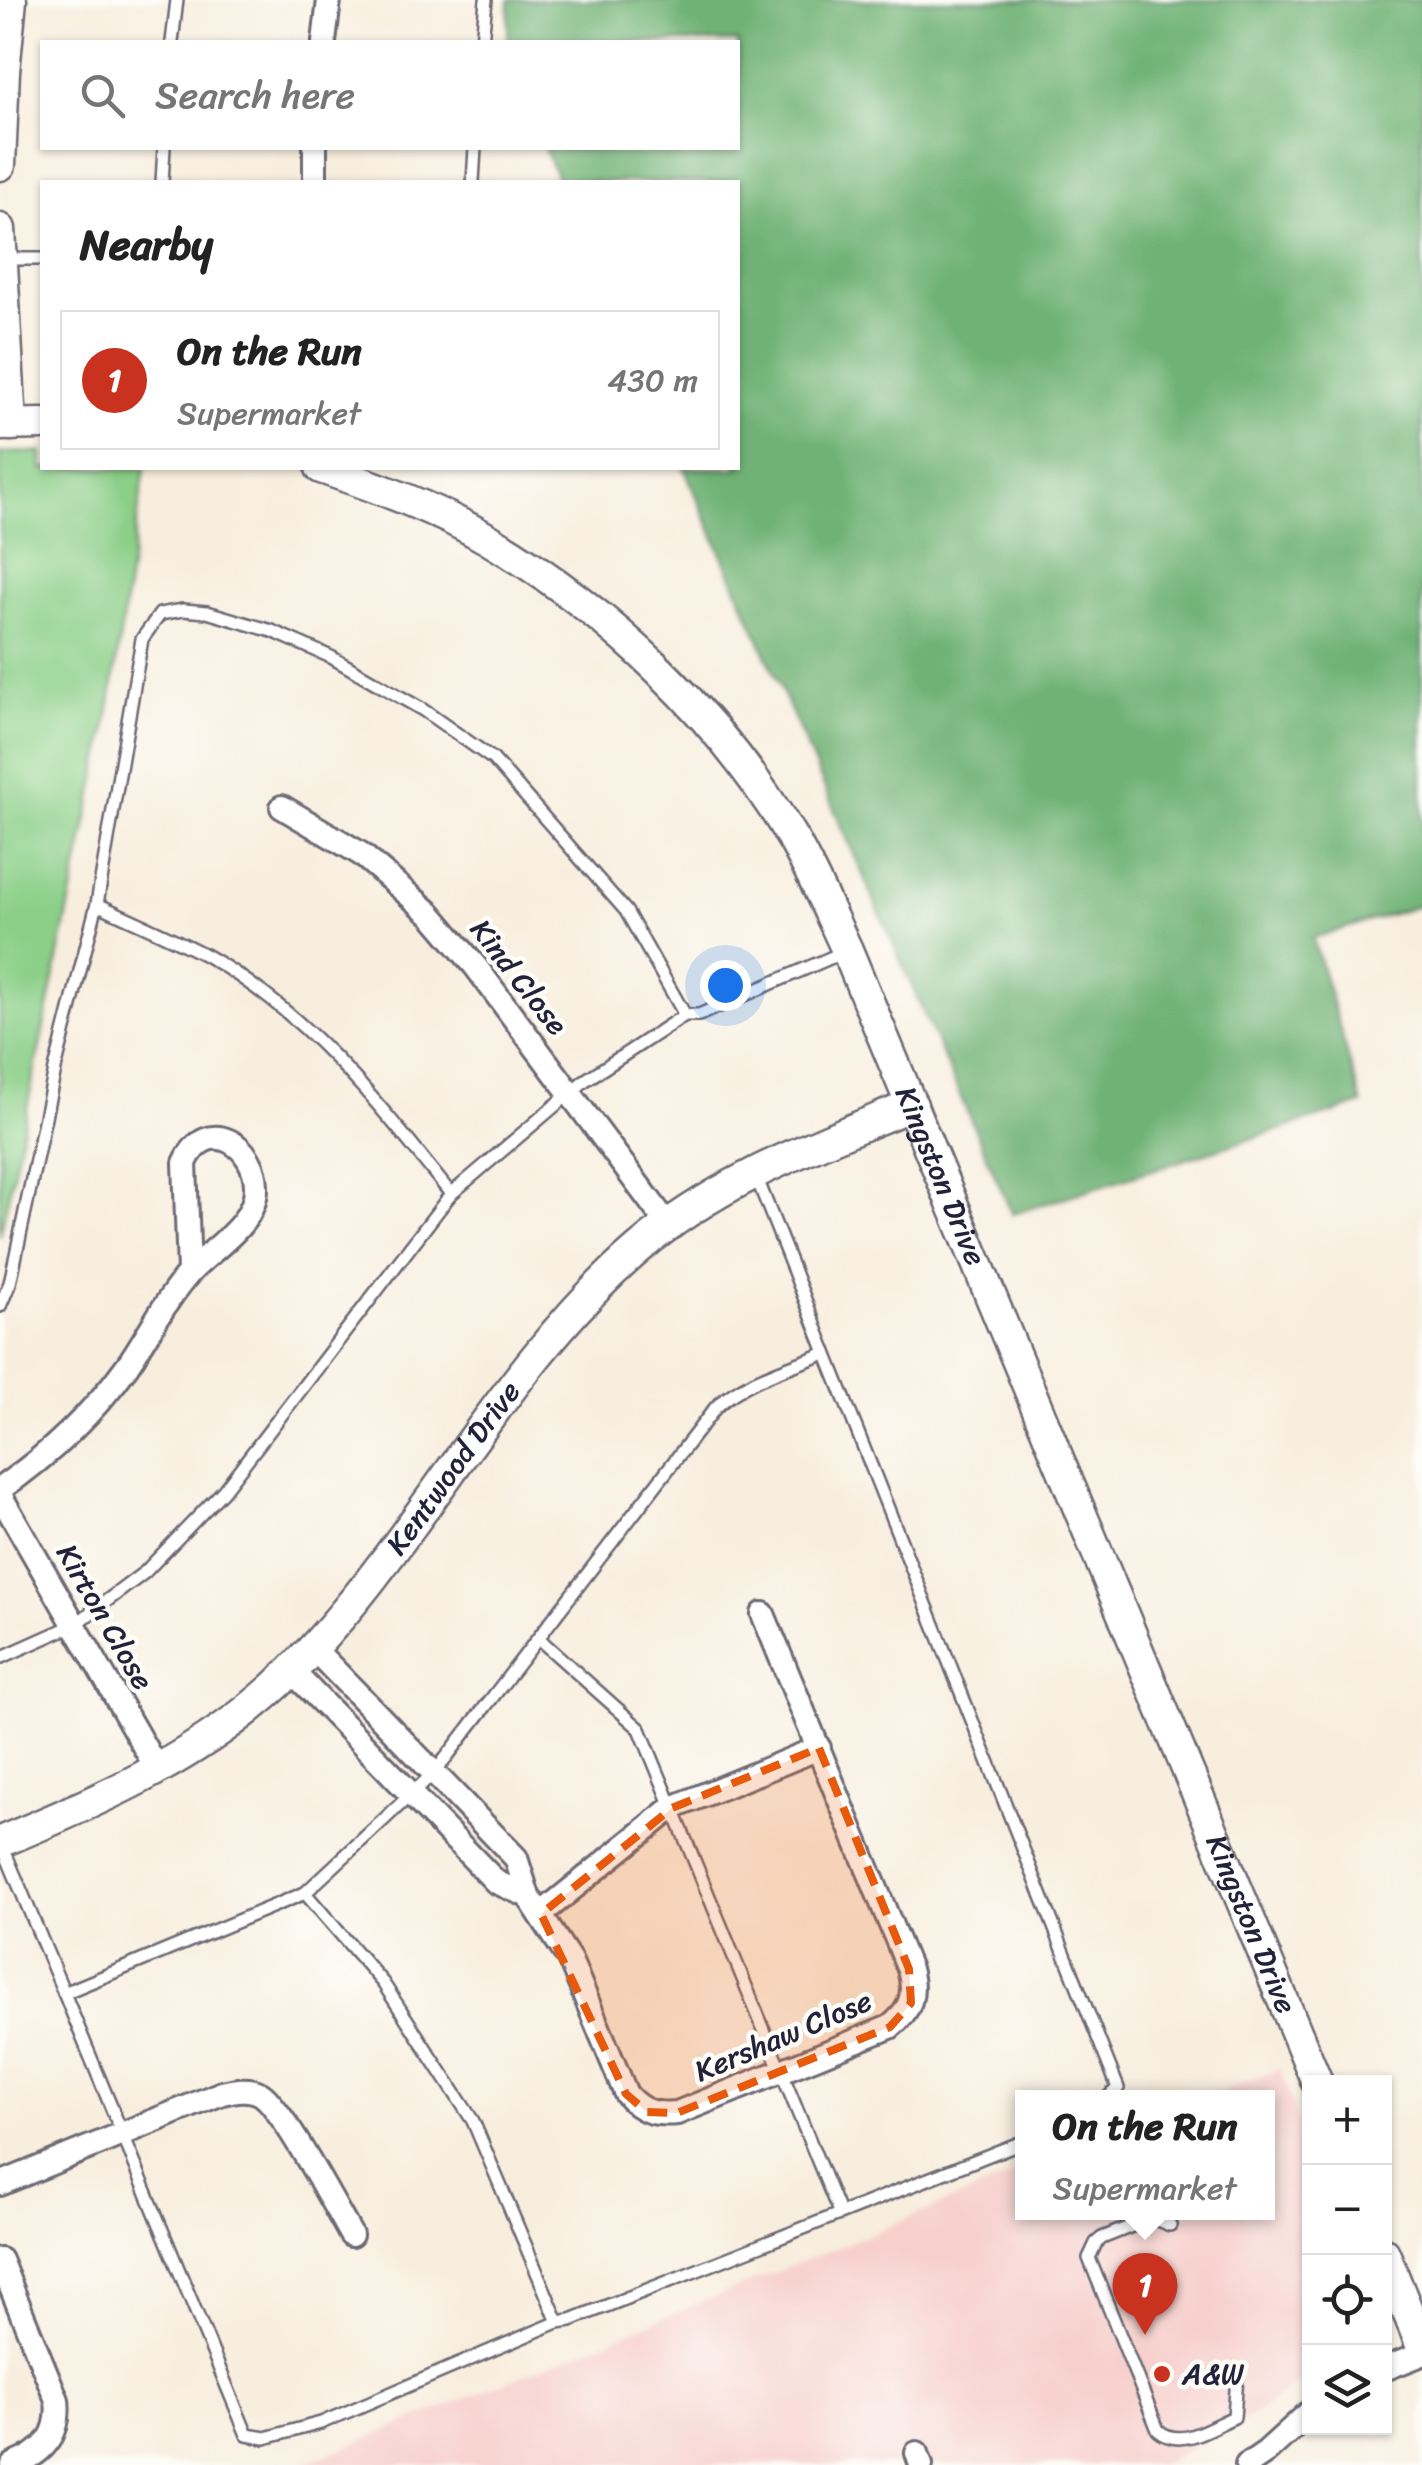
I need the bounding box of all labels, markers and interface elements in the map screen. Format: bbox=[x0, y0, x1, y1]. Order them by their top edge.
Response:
search box bbox=[40, 40, 740, 150]
text: Search here bbox=[155, 62, 355, 129]
icon: search bbox=[75, 68, 130, 123]
text: Nearby bbox=[80, 208, 213, 282]
text: On the Run bbox=[177, 318, 362, 385]
text: 1 bbox=[108, 352, 121, 409]
text: 430 m bbox=[607, 352, 698, 409]
text: Supermarket bbox=[177, 385, 361, 442]
street label: Kind Close bbox=[456, 906, 582, 1048]
your location bbox=[700, 960, 751, 1011]
street label: Kingston Drive bbox=[879, 1078, 1002, 1274]
street label: Kentwood Drive bbox=[371, 1369, 535, 1567]
street label: Kirton Close bbox=[41, 1533, 169, 1701]
street label: Kingston Drive bbox=[1190, 1826, 1313, 2022]
street label: Kershaw Close bbox=[685, 1974, 881, 2098]
map controls bbox=[1302, 2075, 1392, 2435]
button: + bbox=[1302, 2075, 1392, 2165]
popup bbox=[1015, 2090, 1275, 2220]
text: On the Run bbox=[1053, 2093, 1237, 2160]
text: Supermarket bbox=[1053, 2160, 1236, 2217]
button: − bbox=[1302, 2165, 1392, 2255]
pin: 1 bbox=[1112, 2252, 1178, 2335]
button: locate bbox=[1302, 2255, 1392, 2345]
button: layers bbox=[1302, 2345, 1392, 2435]
place label: A&W bbox=[1181, 2347, 1245, 2401]
marker: A&W bbox=[1151, 2363, 1173, 2385]

